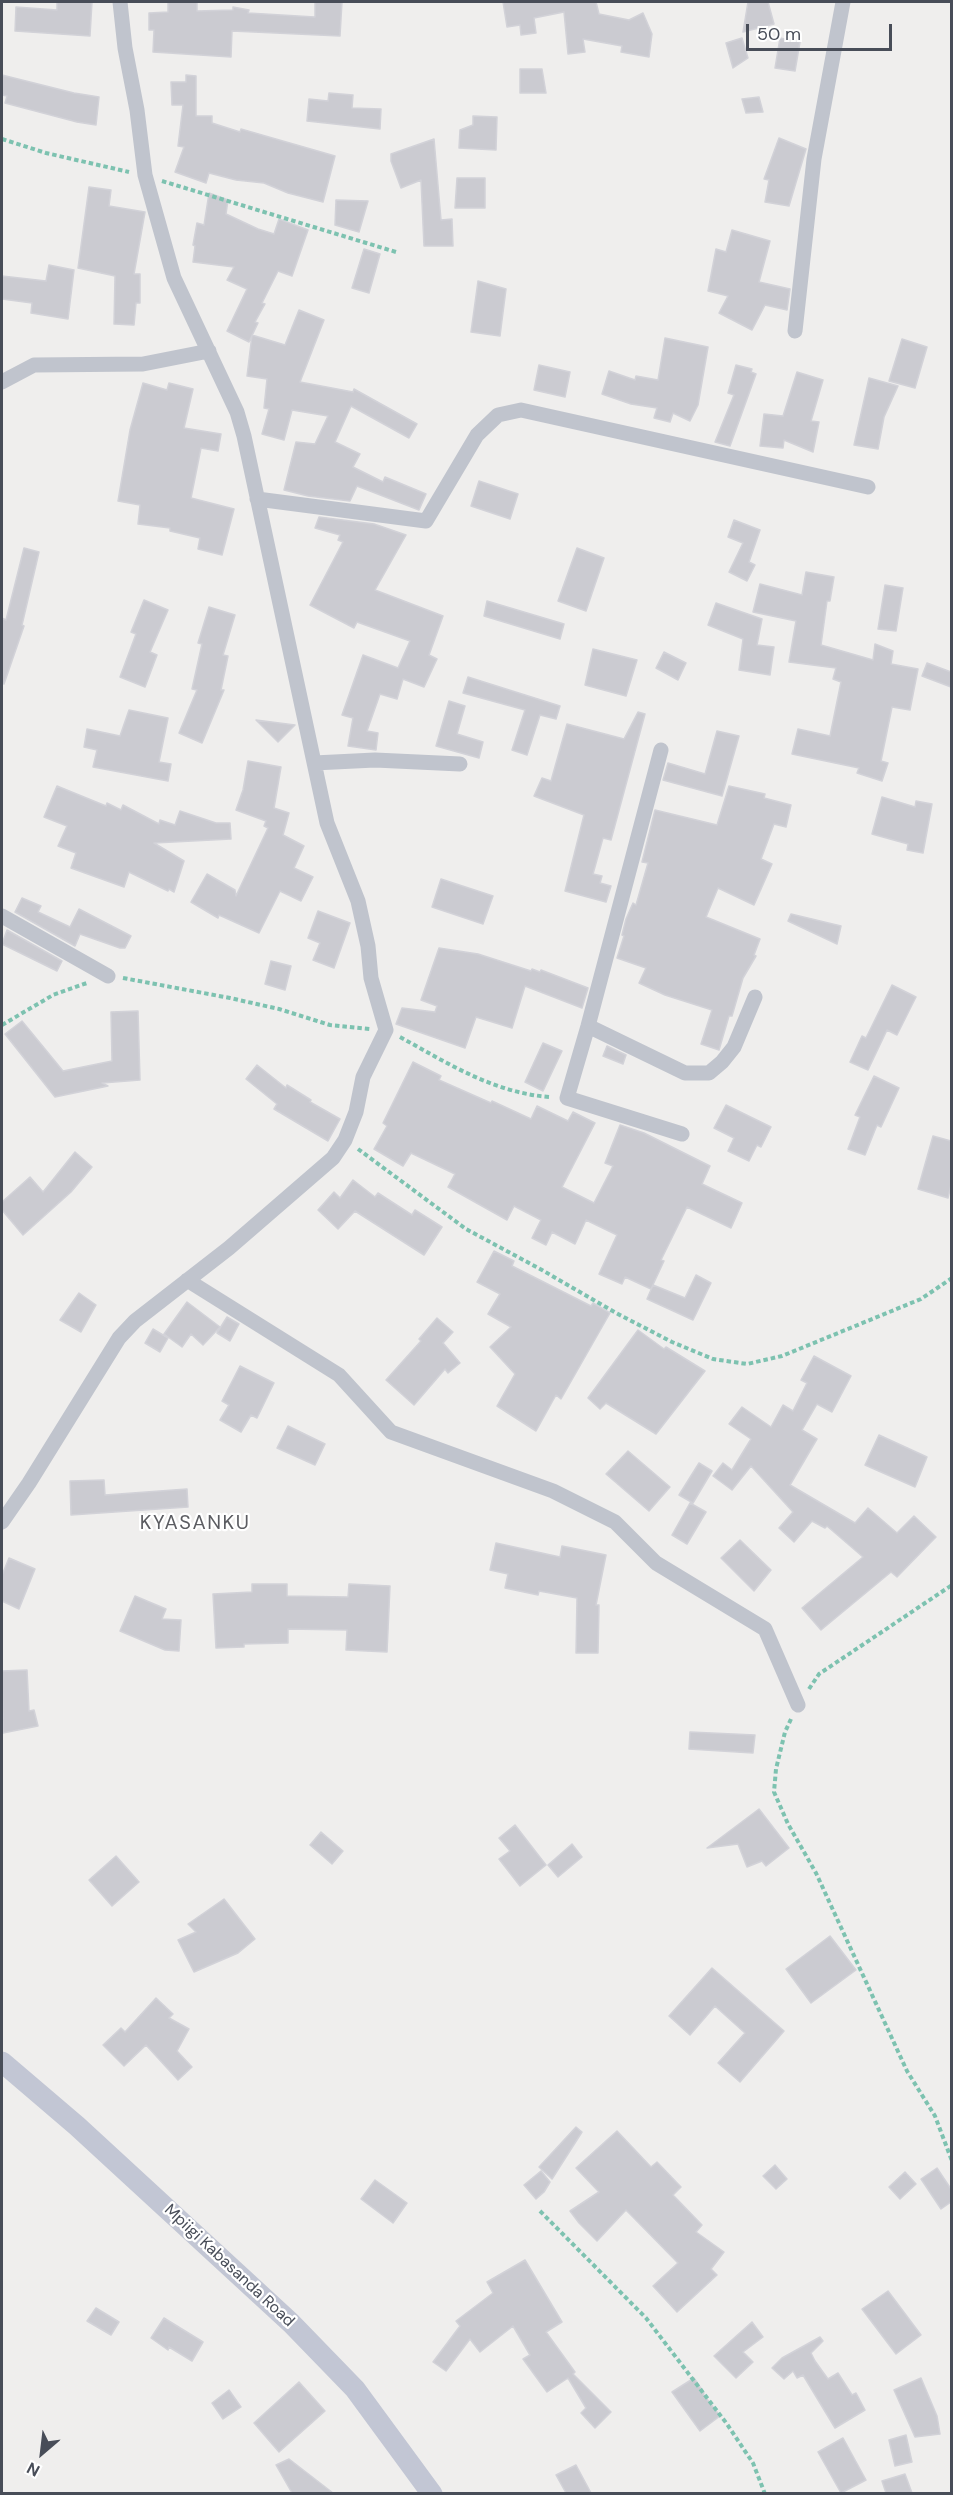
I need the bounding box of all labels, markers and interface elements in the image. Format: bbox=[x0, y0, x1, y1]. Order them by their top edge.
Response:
scale bar bbox=[749, 12, 894, 50]
text: 50 m bbox=[757, 22, 801, 46]
district label: KYASANKU bbox=[140, 1512, 250, 1536]
street label: Mpiigi Kabasanda Road bbox=[160, 2201, 298, 2331]
north arrow bbox=[12, 2423, 72, 2483]
text: N bbox=[23, 2457, 43, 2481]

